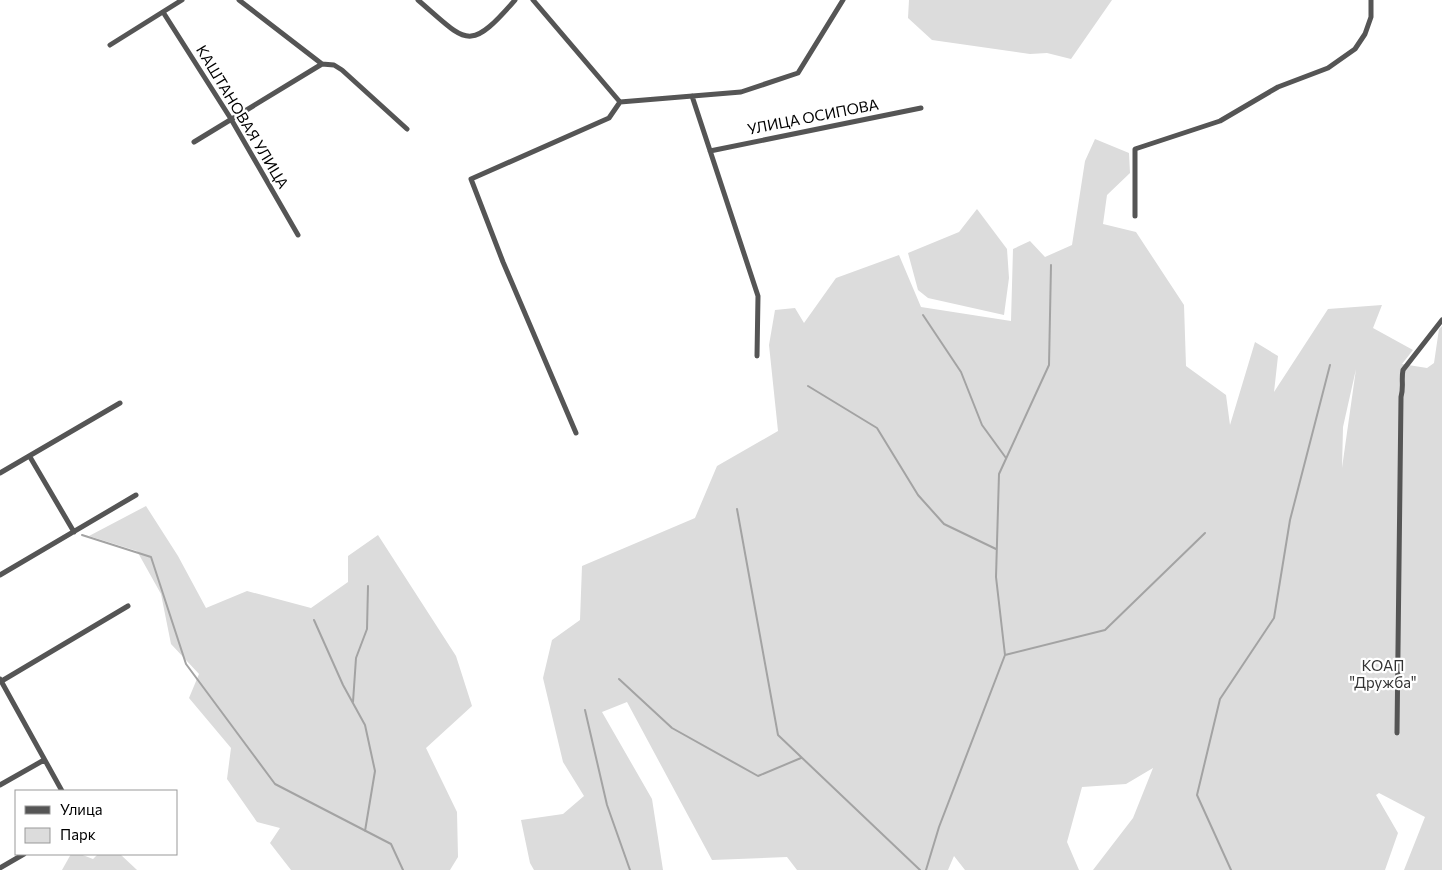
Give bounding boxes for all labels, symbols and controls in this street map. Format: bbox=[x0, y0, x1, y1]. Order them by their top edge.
street label: КАШТАНОВАЯ УЛИЦА bbox=[193, 41, 293, 192]
street label: УЛИЦА ОСИПОВА bbox=[746, 94, 880, 138]
park label: КОАП "Дружба" bbox=[1349, 656, 1417, 691]
legend bbox=[15, 790, 178, 855]
text: Улица bbox=[60, 800, 102, 818]
text: Парк bbox=[60, 825, 96, 843]

